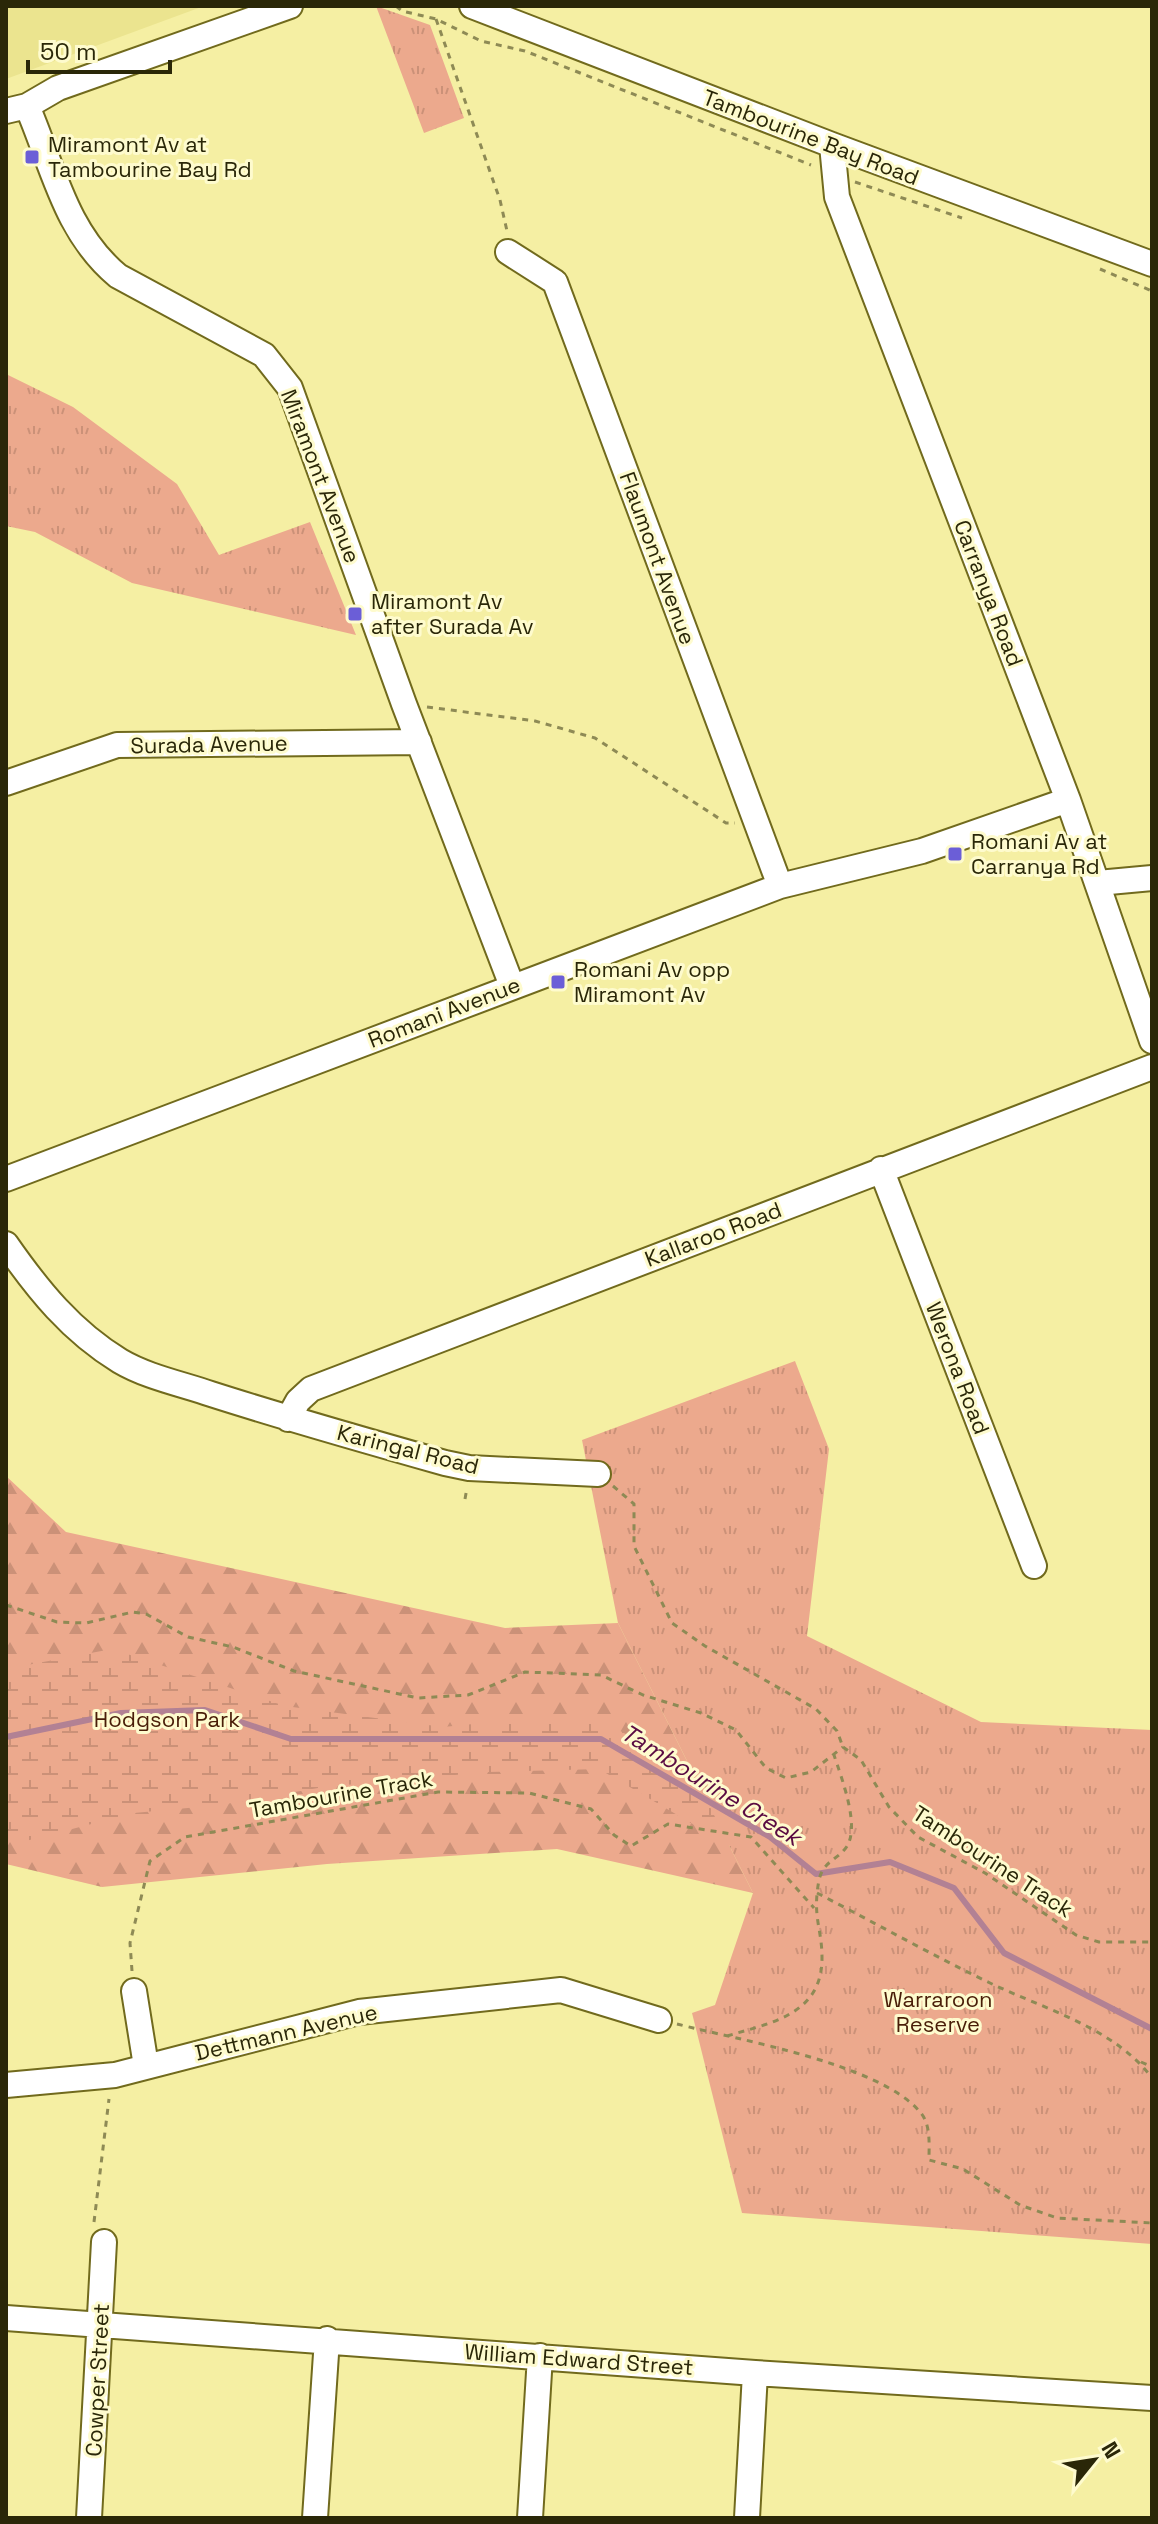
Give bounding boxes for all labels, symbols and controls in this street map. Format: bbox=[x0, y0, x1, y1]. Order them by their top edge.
scale bar bbox=[28, 24, 170, 74]
text: 50 m bbox=[40, 36, 97, 67]
street label: Tambourine Bay Road bbox=[699, 83, 923, 191]
place label: Miramont Av at Tambourine Bay Rd bbox=[48, 130, 252, 183]
marker: Miramont Av at Tambourine Bay Rd bbox=[23, 148, 41, 166]
street label: Miramont Avenue bbox=[275, 385, 367, 567]
street label: Flaumont Avenue bbox=[614, 468, 702, 648]
street label: Carranya Road bbox=[948, 516, 1030, 670]
place label: Miramont Av after Surada Av bbox=[371, 587, 534, 640]
marker: Miramont Av after Surada Av bbox=[346, 605, 364, 623]
street label: Surada Avenue bbox=[130, 729, 288, 759]
place label: Romani Av at Carranya Rd bbox=[971, 827, 1107, 880]
marker: Romani Av at Carranya Rd bbox=[946, 845, 964, 863]
place label: Romani Av opp Miramont Av bbox=[574, 955, 730, 1008]
street label: Romani Avenue bbox=[364, 970, 524, 1054]
marker: Romani Av opp Miramont Av bbox=[549, 973, 567, 991]
street label: Kallaroo Road bbox=[641, 1195, 785, 1273]
street label: Werona Road bbox=[920, 1298, 996, 1438]
street label: Karingal Road bbox=[334, 1418, 482, 1480]
park label: Hodgson Park bbox=[94, 1705, 240, 1733]
water label: Tambourine Creek bbox=[615, 1717, 810, 1854]
street label: Tambourine Track bbox=[247, 1764, 435, 1824]
street label: Tambourine Track bbox=[908, 1799, 1079, 1923]
park label: Warraroon Reserve bbox=[883, 1985, 993, 2038]
street label: Dettmann Avenue bbox=[192, 1997, 380, 2067]
street label: Cowper Street bbox=[79, 2303, 115, 2457]
street label: William Edward Street bbox=[463, 2337, 695, 2381]
north arrow bbox=[1054, 2420, 1134, 2500]
text: N bbox=[1096, 2437, 1127, 2463]

